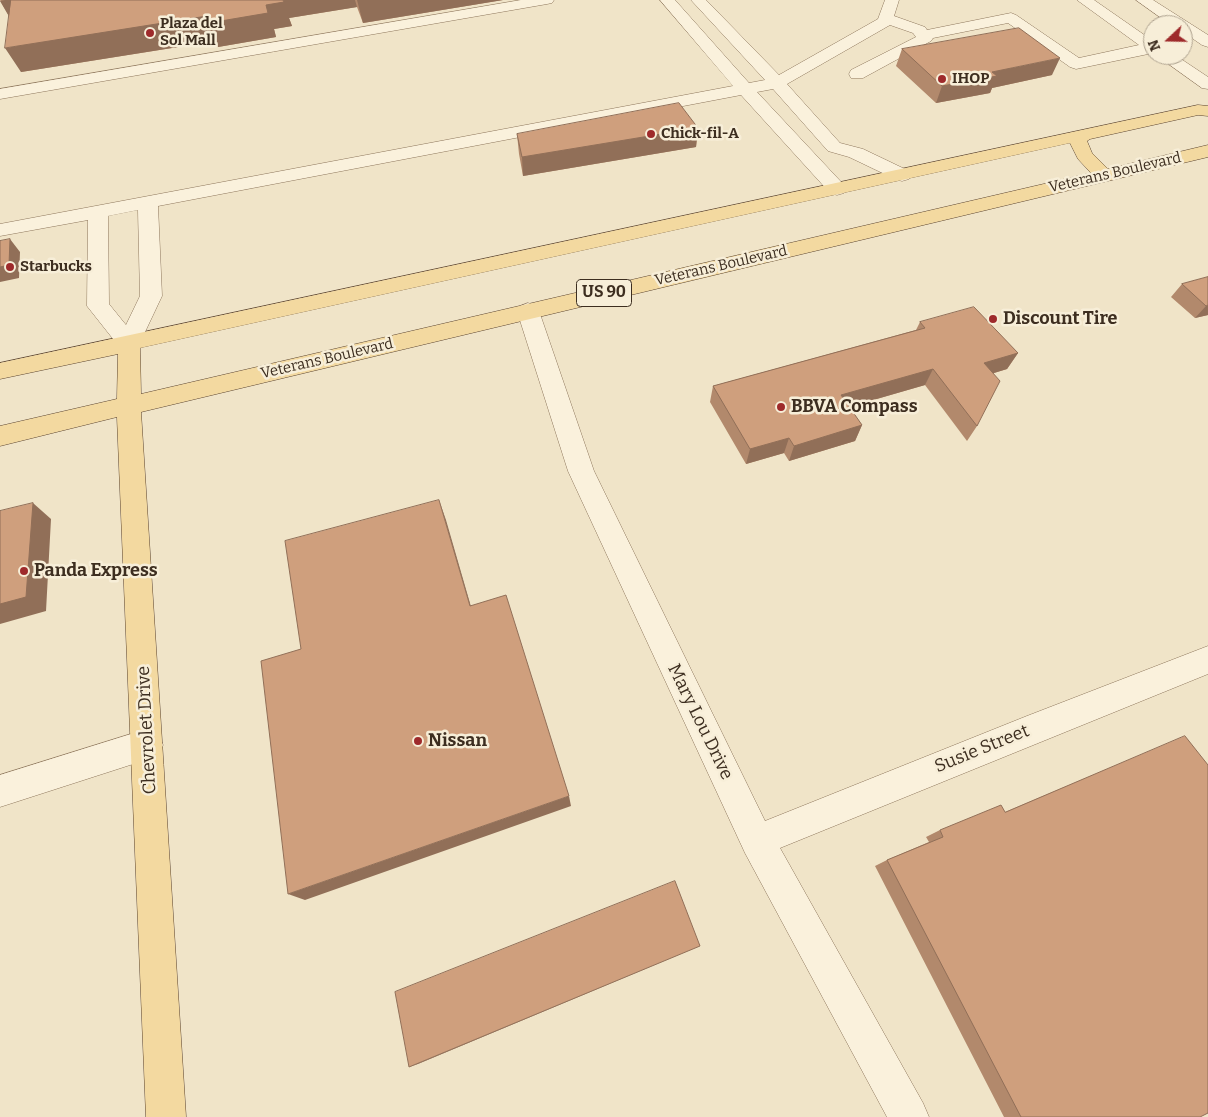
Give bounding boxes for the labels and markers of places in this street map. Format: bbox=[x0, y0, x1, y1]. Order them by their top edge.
place label: Plaza del Sol Mall bbox=[160, 15, 223, 50]
marker: Plaza del Sol Mall bbox=[144, 27, 156, 39]
place label: IHOP bbox=[952, 70, 989, 88]
marker: IHOP bbox=[936, 73, 948, 85]
place label: Chick-fil-A bbox=[661, 125, 739, 143]
marker: Chick-fil-A bbox=[645, 128, 657, 140]
place label: Starbucks bbox=[20, 258, 92, 276]
marker: Starbucks bbox=[4, 261, 16, 273]
place label: Discount Tire bbox=[1003, 308, 1117, 330]
marker: Discount Tire bbox=[987, 313, 999, 325]
place label: BBVA Compass bbox=[791, 396, 918, 418]
marker: BBVA Compass bbox=[775, 401, 787, 413]
place label: Panda Express bbox=[34, 560, 158, 582]
marker: Panda Express bbox=[18, 565, 30, 577]
place label: Nissan bbox=[428, 730, 487, 752]
marker: Nissan bbox=[412, 735, 424, 747]

